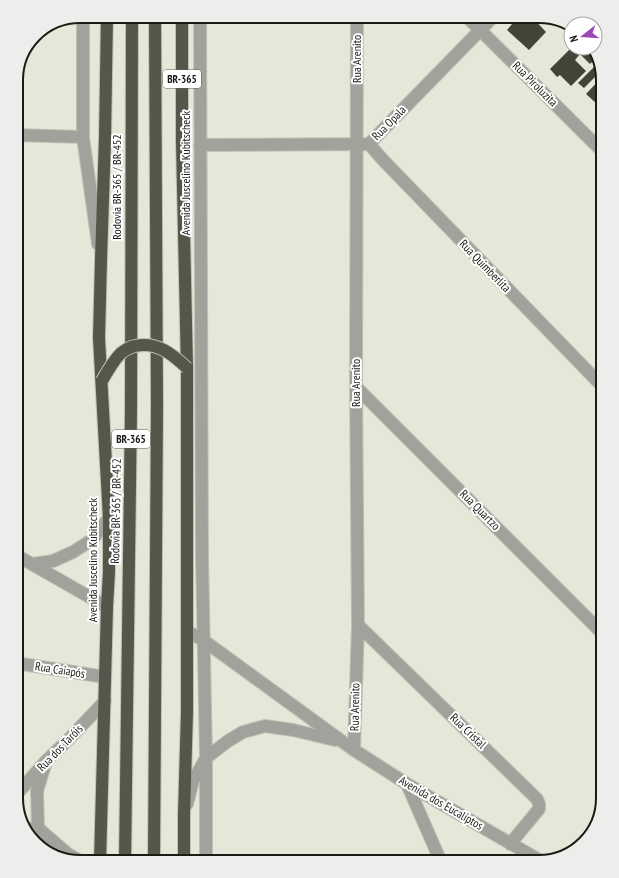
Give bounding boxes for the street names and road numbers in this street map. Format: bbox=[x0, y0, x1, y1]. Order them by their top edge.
street label: Rua Arenito bbox=[349, 35, 364, 83]
street label: Rua Piroluzita bbox=[510, 58, 561, 110]
road number: BR-365 bbox=[163, 70, 201, 88]
street label: Rua Opala bbox=[368, 102, 409, 143]
street label: Avenida Juscelino Kubitscheck bbox=[178, 111, 193, 235]
street label: Rodovia BR-365 / BR-452 bbox=[109, 134, 124, 240]
street label: Rua Quimberlita bbox=[457, 236, 514, 295]
street label: Rua Arenito bbox=[348, 359, 363, 407]
road number: BR-365 bbox=[112, 430, 150, 448]
street label: Rodovia BR-365 / BR-452 bbox=[107, 458, 124, 564]
street label: Rua Quartzo bbox=[457, 486, 504, 533]
street label: Avenida Juscelino Kubitscheck bbox=[85, 498, 100, 622]
street label: Rua Caiapós bbox=[34, 658, 86, 681]
street label: Rua Arenito bbox=[347, 683, 362, 731]
street label: Rua Cristal bbox=[447, 710, 490, 752]
street label: Rua dos Taróis bbox=[34, 721, 86, 774]
street label: Avenida dos Eucalíptos bbox=[396, 772, 486, 833]

